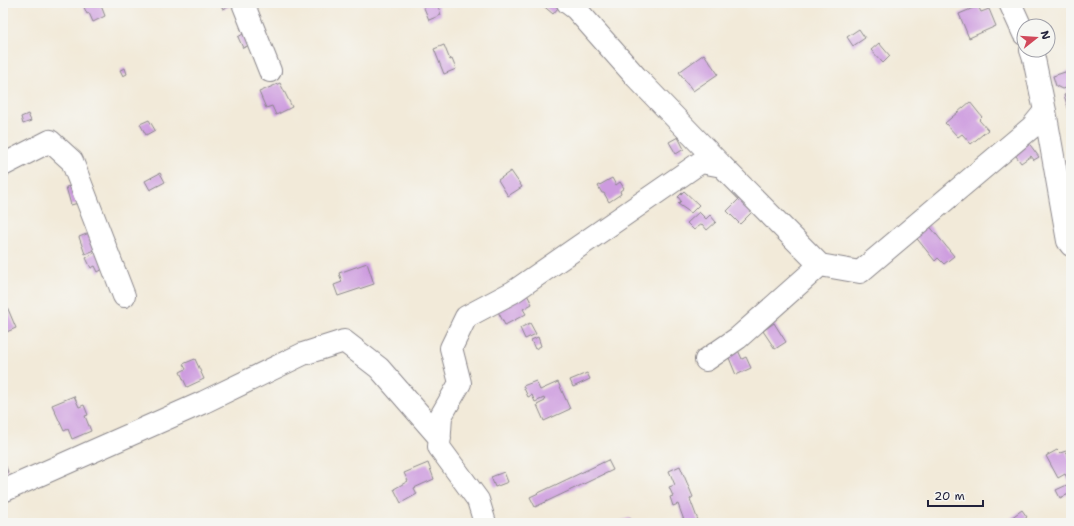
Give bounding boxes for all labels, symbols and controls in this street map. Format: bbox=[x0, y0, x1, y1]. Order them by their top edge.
north arrow bbox=[1016, 18, 1056, 58]
text: N bbox=[1037, 29, 1054, 42]
scale bar bbox=[928, 482, 983, 508]
text: 20 m bbox=[934, 488, 965, 504]

